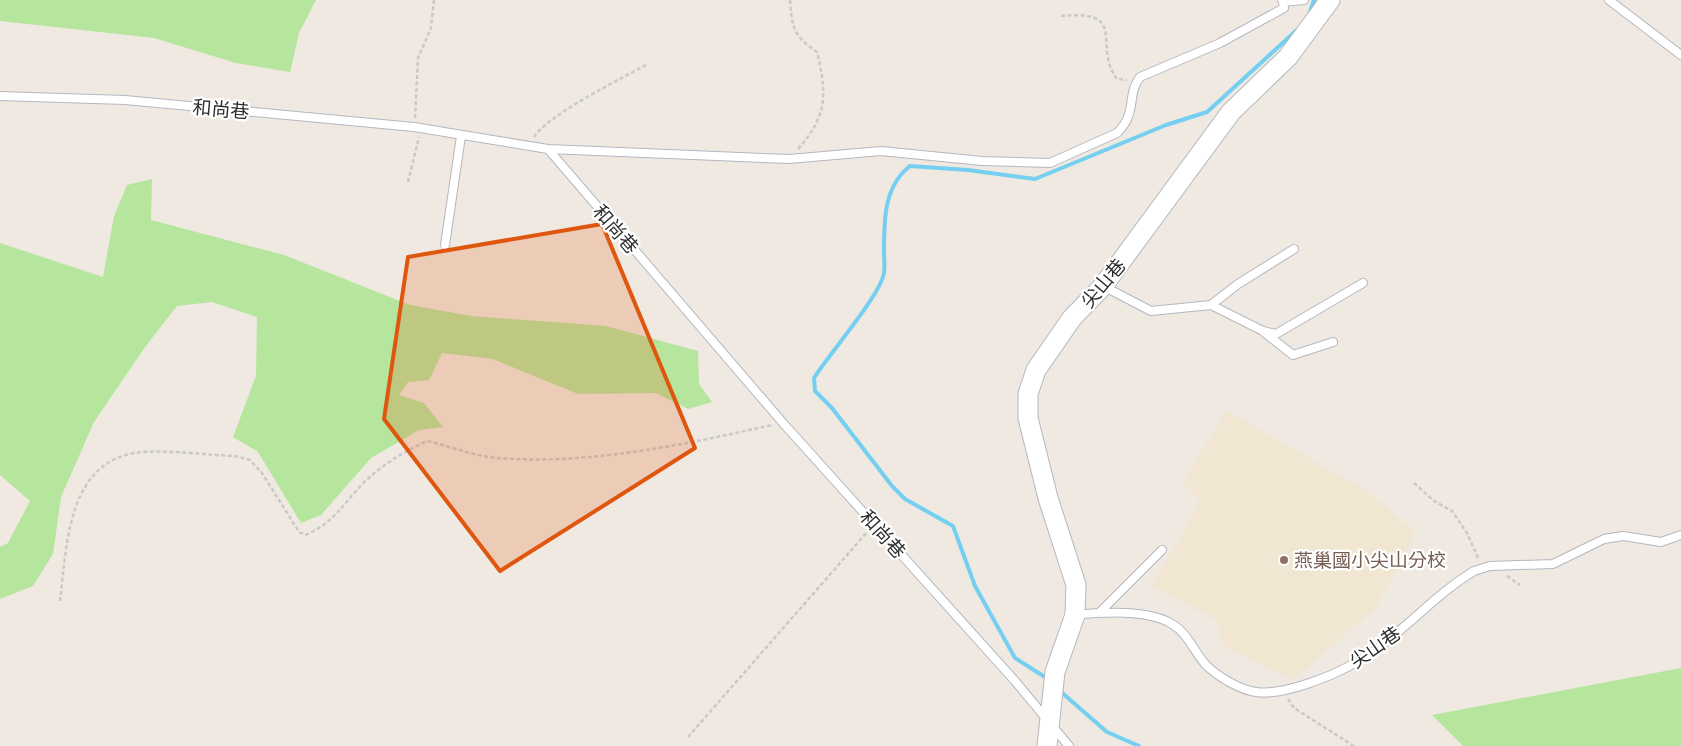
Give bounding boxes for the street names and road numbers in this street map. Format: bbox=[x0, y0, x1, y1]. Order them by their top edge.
street label: 和尚巷 bbox=[191, 96, 250, 124]
street label: 和尚巷 bbox=[587, 200, 643, 259]
street label: 尖山巷 bbox=[1076, 254, 1131, 313]
street label: 和尚巷 bbox=[854, 505, 910, 564]
street label: 尖山巷 bbox=[1345, 622, 1406, 674]

